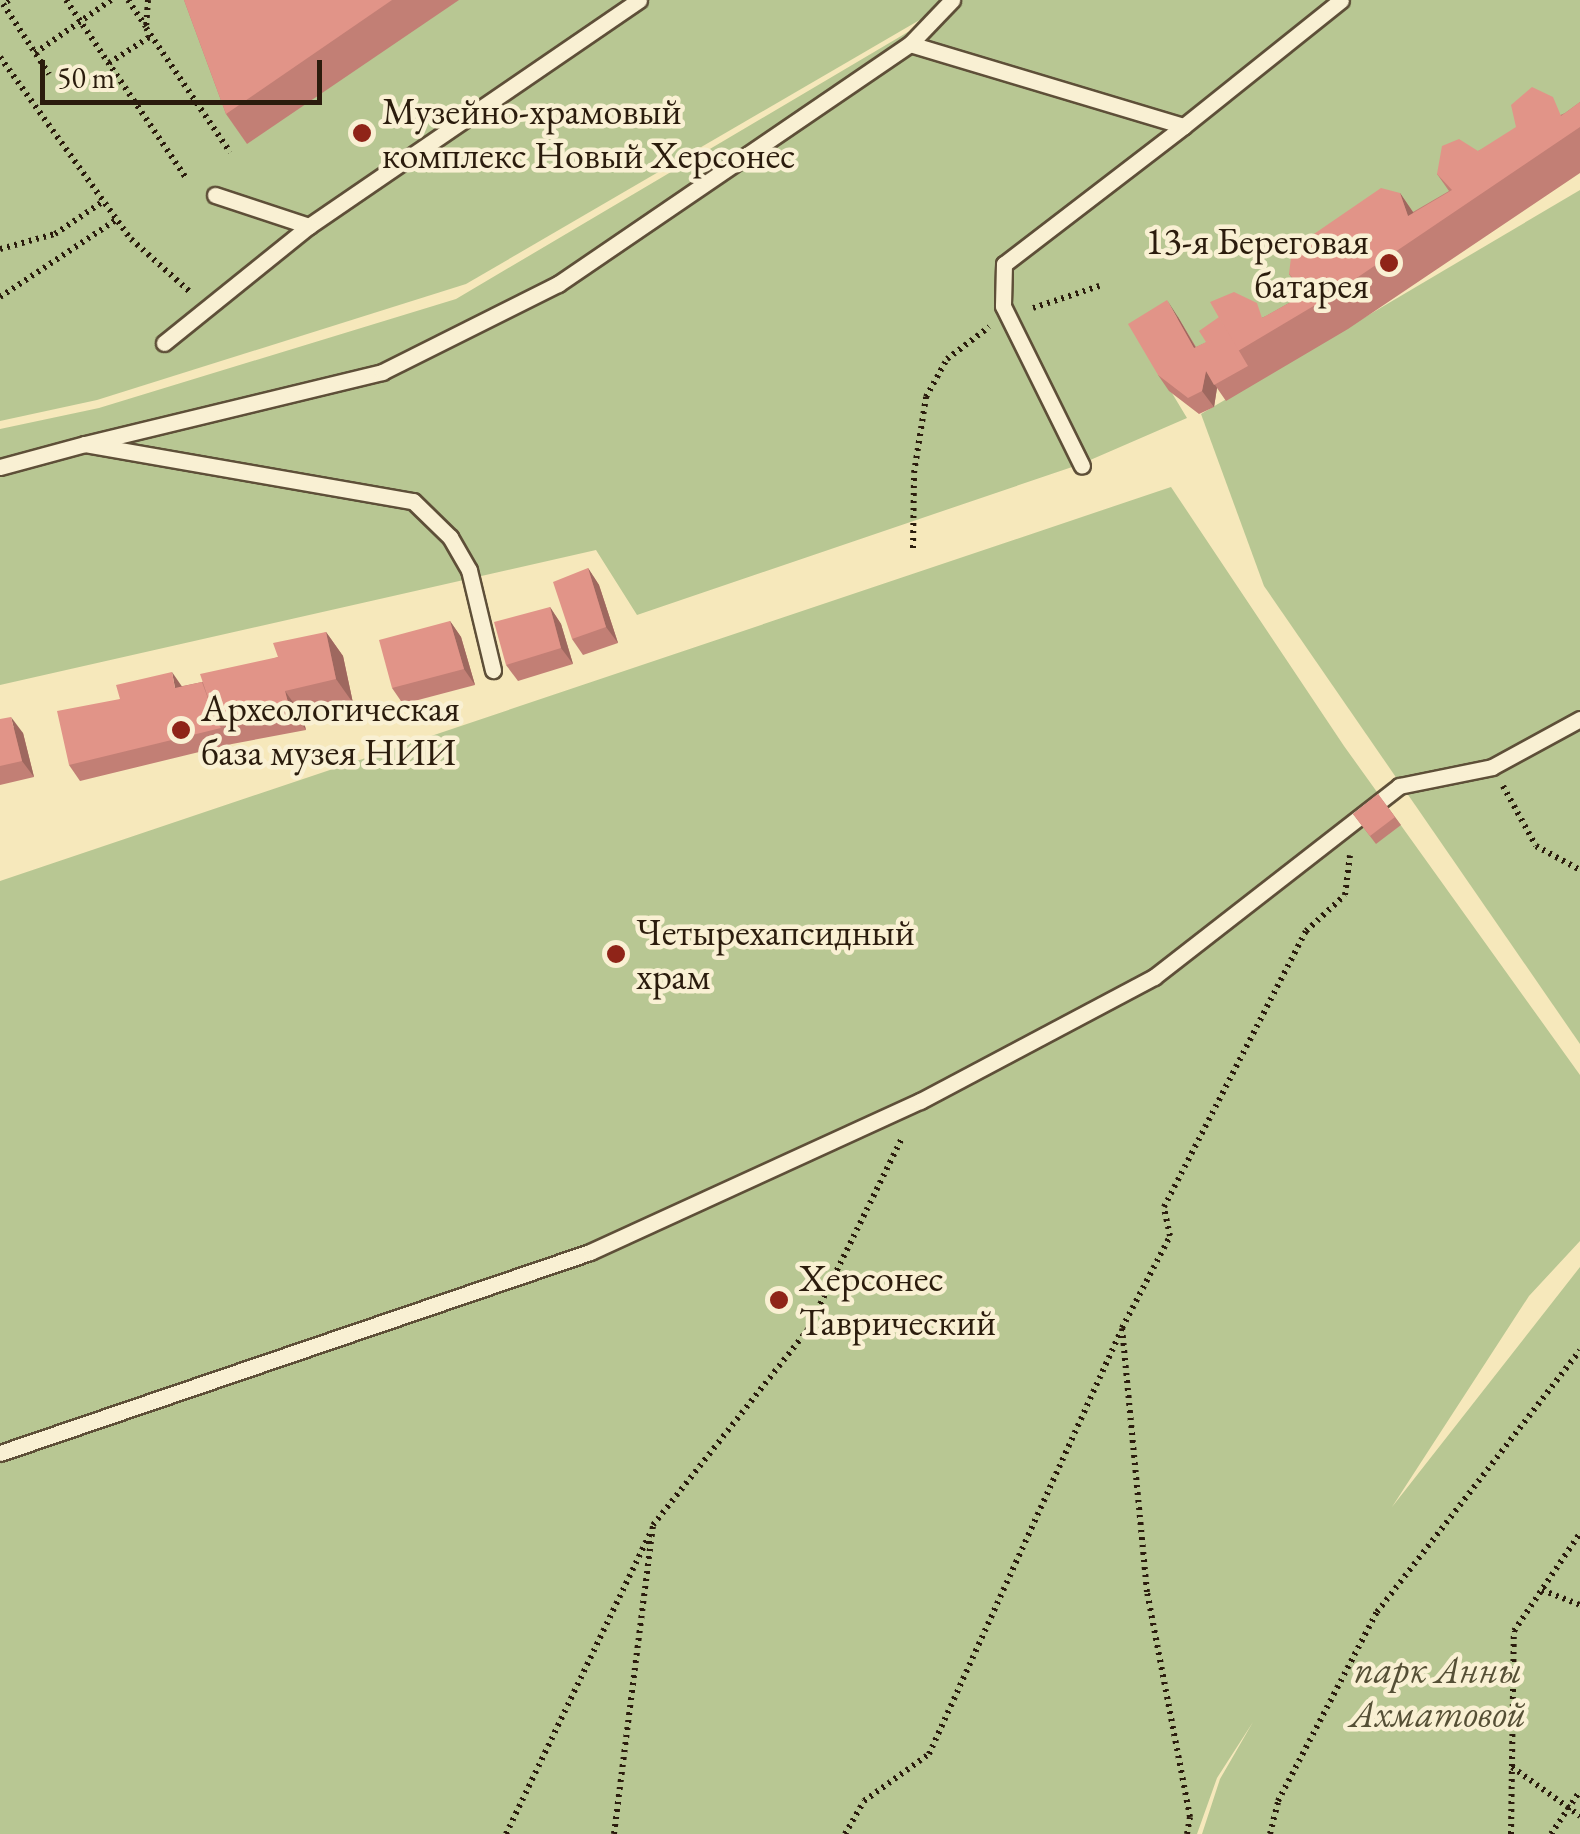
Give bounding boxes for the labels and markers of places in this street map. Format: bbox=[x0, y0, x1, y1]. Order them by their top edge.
place label: Музейно-храмовый комплекс Новый Херсонес bbox=[382, 88, 795, 178]
marker: Музейно-храмовый комплекс Новый Херсонес bbox=[351, 122, 373, 144]
place label: 13-я Береговая батарея bbox=[1145, 218, 1369, 308]
marker: 13-я Береговая батарея bbox=[1378, 252, 1400, 274]
place label: Археологическая база музея НИИ bbox=[201, 685, 460, 774]
marker: Археологическая база музея НИИ bbox=[170, 719, 192, 741]
place label: Четырехапсидный храм bbox=[636, 909, 915, 998]
marker: Четырехапсидный храм bbox=[605, 943, 627, 965]
place label: Херсонес Таврический bbox=[799, 1255, 996, 1344]
marker: Херсонес Таврический bbox=[768, 1289, 790, 1311]

